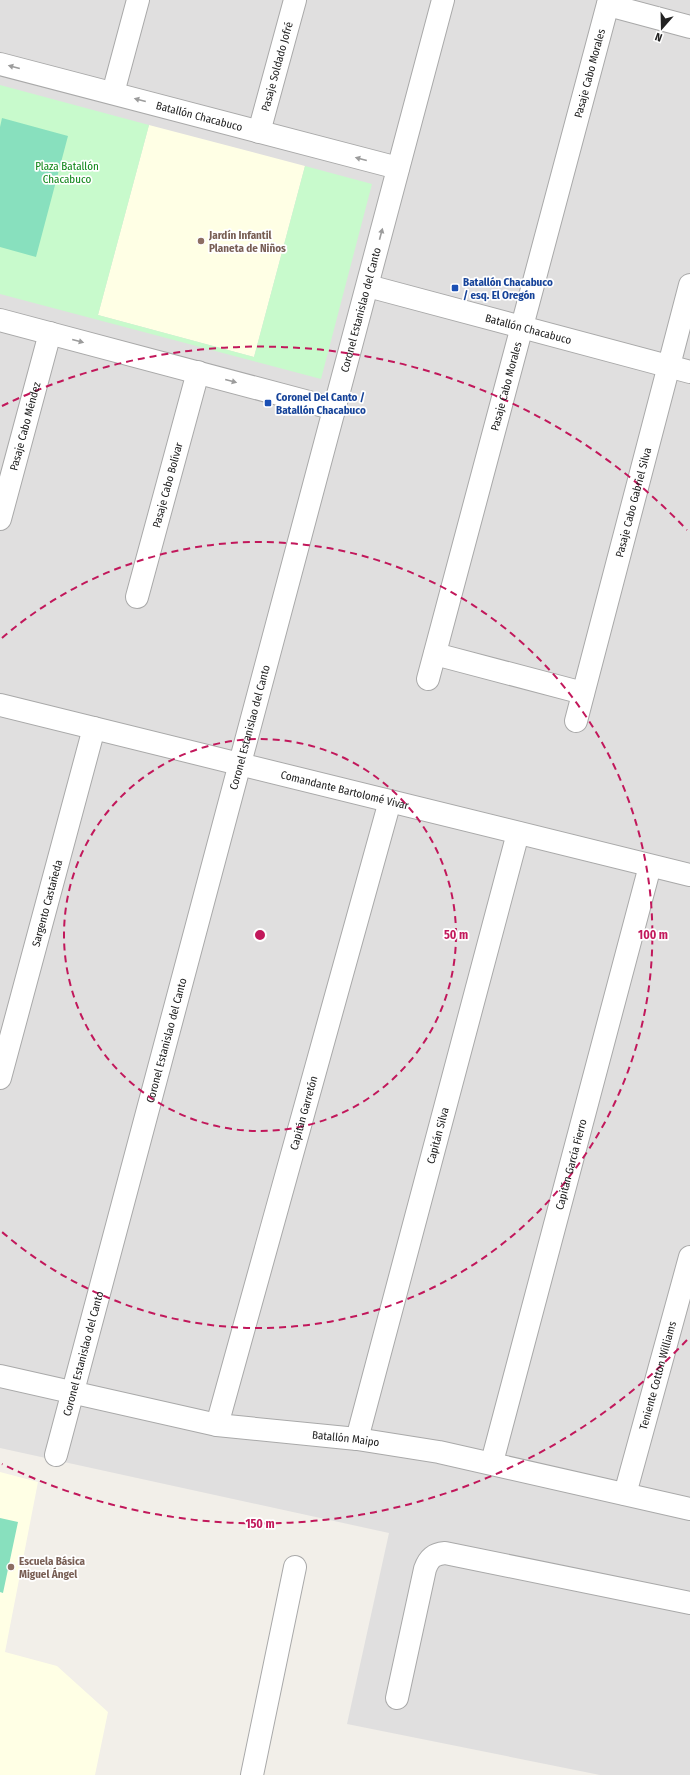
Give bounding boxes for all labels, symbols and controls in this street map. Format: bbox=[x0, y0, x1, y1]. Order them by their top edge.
north arrow bbox=[642, 8, 682, 48]
street label: Pasaje Soldado Jofré bbox=[259, 20, 295, 113]
street label: Pasaje Cabo Morales bbox=[571, 27, 608, 119]
text: N bbox=[653, 30, 664, 44]
one-way arrow bbox=[8, 64, 21, 70]
one-way arrow bbox=[134, 97, 146, 103]
street label: Batallón Chacabuco bbox=[155, 99, 244, 134]
one-way arrow bbox=[354, 155, 367, 161]
park label: Plaza Batallón Chacabuco bbox=[35, 160, 99, 186]
one-way arrow bbox=[378, 228, 384, 240]
place label: Jardín Infantil Planeta de Niños bbox=[208, 229, 286, 255]
marker: Jardín Infantil Planeta de Niños bbox=[196, 236, 206, 246]
street label: Coronel Estanislao del Canto bbox=[338, 246, 383, 374]
place label: Batallón Chacabuco / esq. El Oregón bbox=[463, 276, 553, 302]
marker: Batallón Chacabuco / esq. El Oregón bbox=[450, 283, 460, 293]
street label: Batallón Chacabuco bbox=[484, 311, 573, 347]
one-way arrow bbox=[72, 338, 85, 344]
street label: Pasaje Cabo Morales bbox=[488, 340, 524, 432]
one-way arrow bbox=[225, 378, 237, 384]
street label: Pasaje Cabo Méndez bbox=[7, 380, 43, 472]
place label: Coronel Del Canto / Batallón Chacabuco bbox=[276, 391, 366, 417]
marker: Coronel Del Canto / Batallón Chacabuco bbox=[263, 398, 273, 408]
street label: Pasaje Cabo Bolívar bbox=[150, 441, 185, 529]
street label: Pasaje Cabo Gabriel Silva bbox=[613, 446, 654, 558]
street label: Coronel Estanislao del Canto bbox=[227, 663, 272, 791]
street label: Comandante Bartolomé Vivar bbox=[279, 768, 410, 812]
street label: Sargento Castañeda bbox=[29, 858, 65, 948]
centre of rings bbox=[253, 928, 267, 942]
text: 50 m bbox=[444, 928, 468, 942]
text: 100 m bbox=[638, 928, 668, 942]
street label: Coronel Estanislao del Canto bbox=[143, 976, 189, 1104]
street label: Capitán Garretón bbox=[287, 1074, 320, 1151]
street label: Capitán Silva bbox=[424, 1106, 451, 1165]
street label: Capitán García Fierro bbox=[553, 1117, 589, 1211]
street label: Coronel Estanislao del Canto bbox=[60, 1289, 106, 1417]
street label: Teniente Cotton Williams bbox=[636, 1319, 679, 1431]
street label: Batallón Maipo bbox=[311, 1428, 381, 1449]
text: 150 m bbox=[245, 1517, 275, 1531]
place label: Escuela Básica Miguel Ángel bbox=[19, 1555, 86, 1581]
marker: Escuela Básica Miguel Ángel bbox=[6, 1562, 16, 1572]

